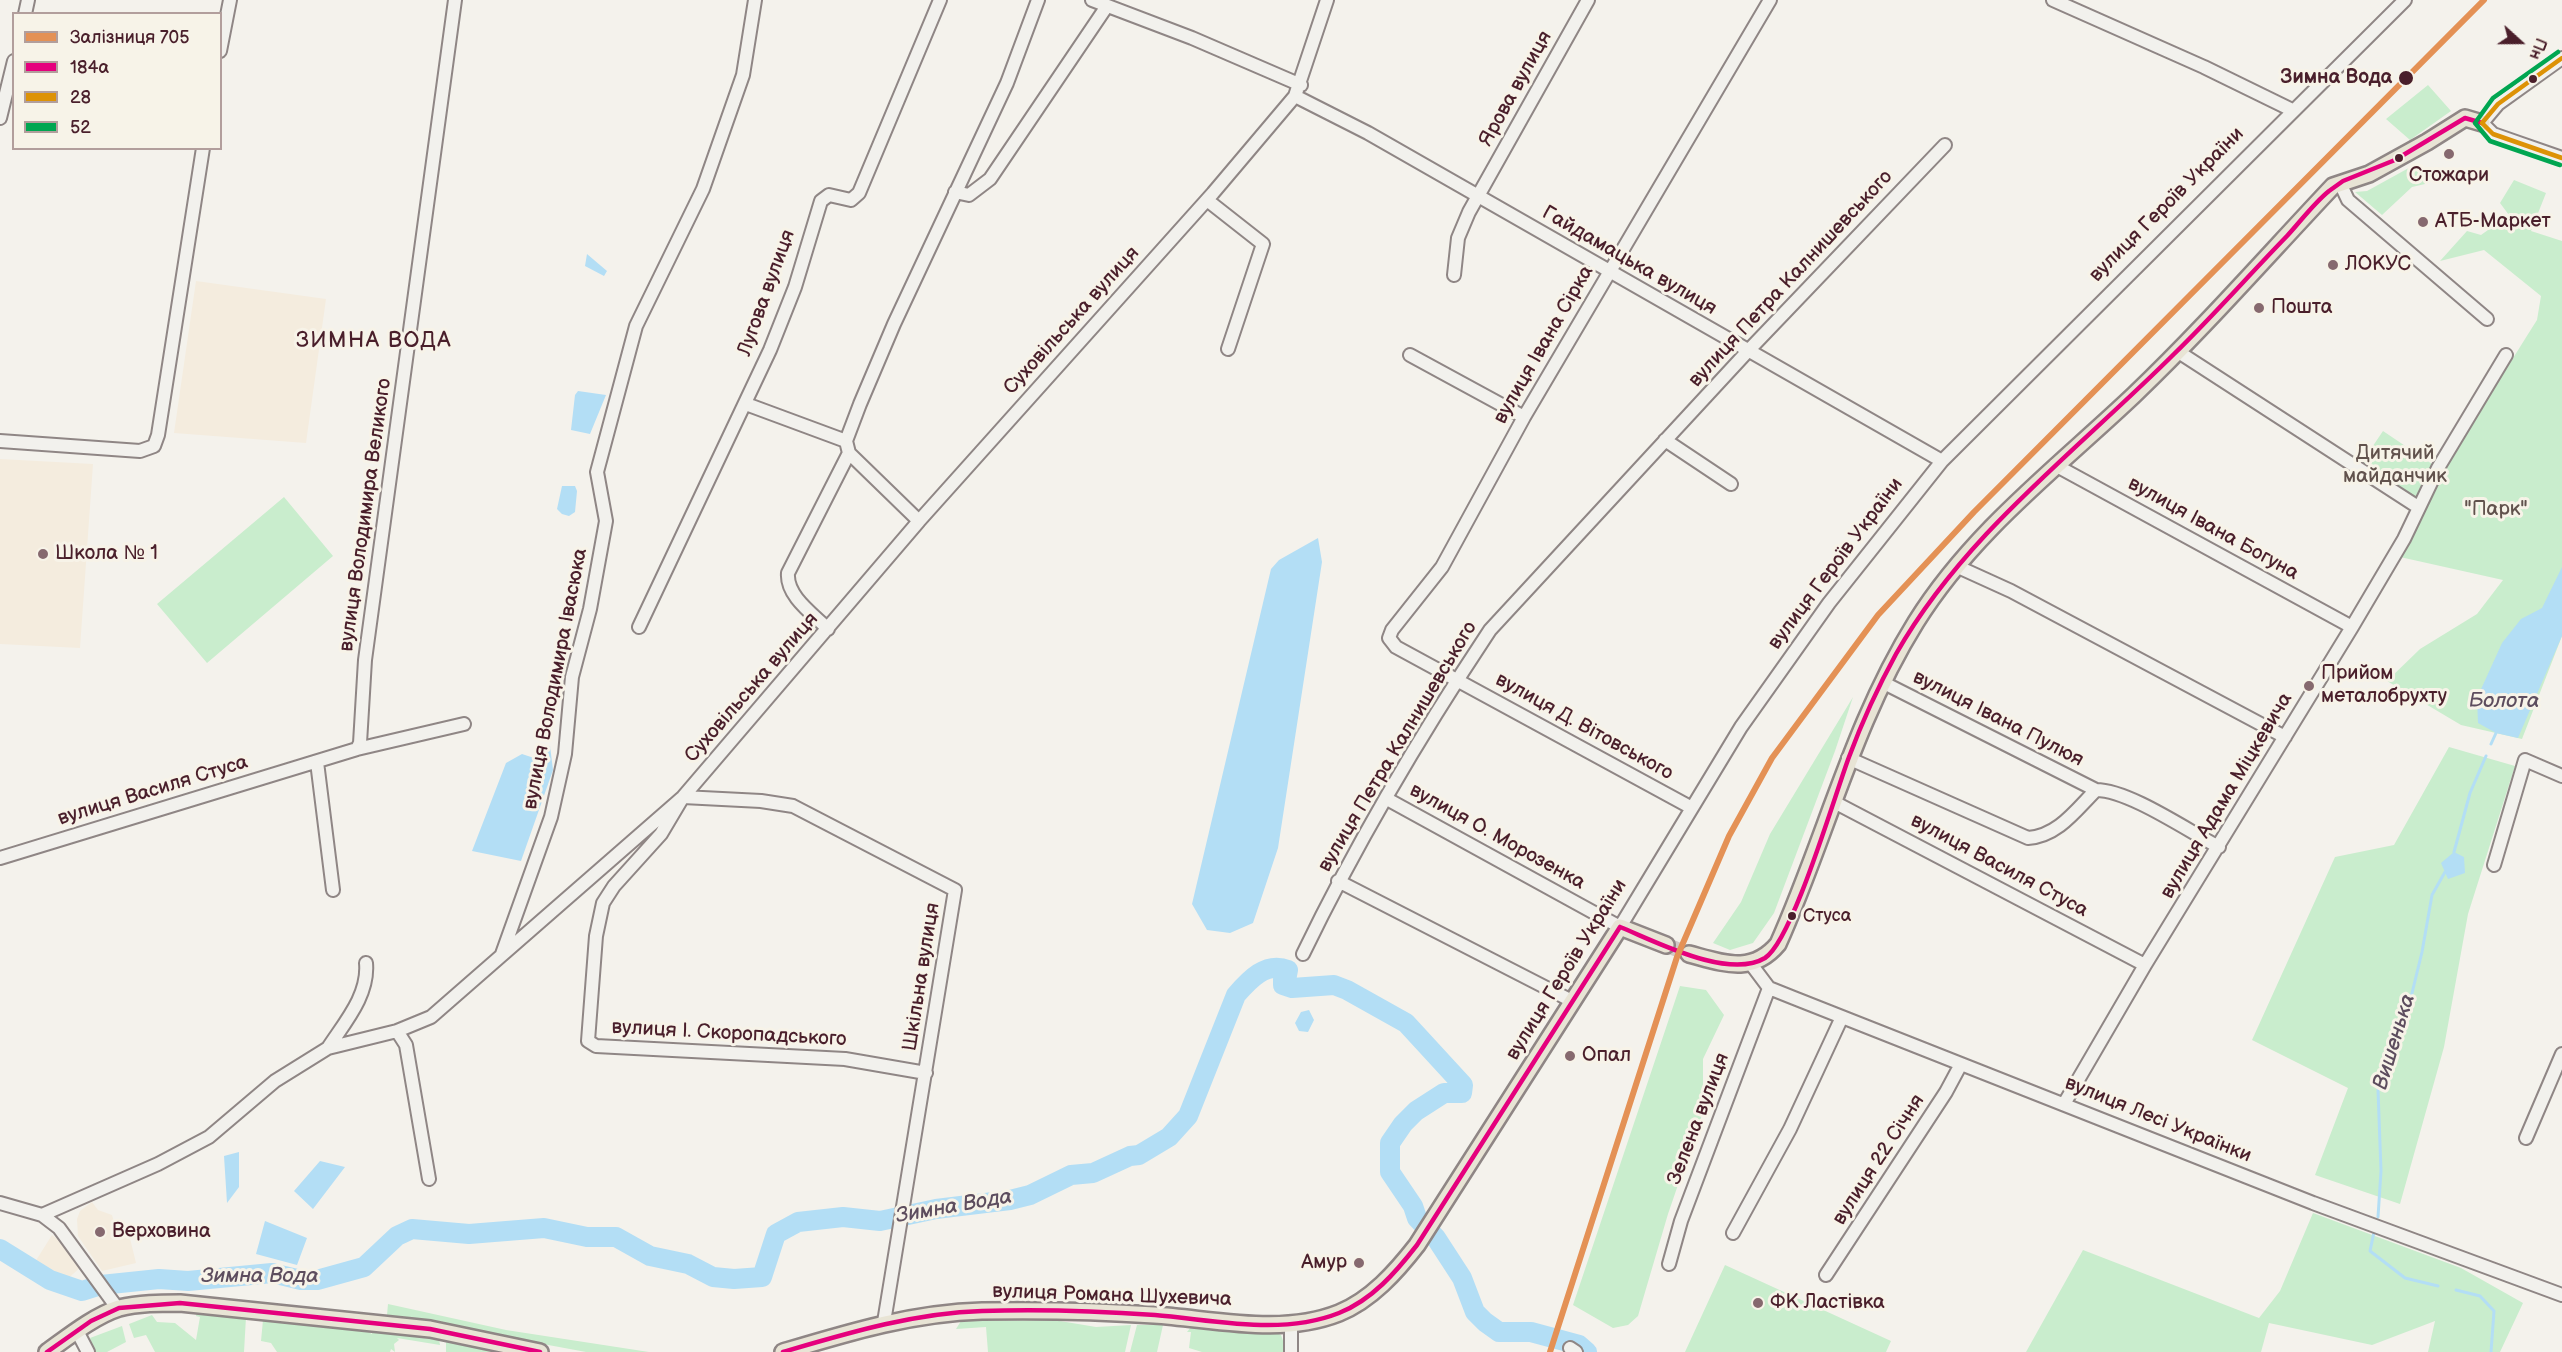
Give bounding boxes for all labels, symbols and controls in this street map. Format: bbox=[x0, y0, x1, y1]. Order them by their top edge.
legend bbox=[12, 12, 222, 150]
north arrow bbox=[2490, 12, 2550, 72]
text: Залізниця 705 bbox=[70, 27, 189, 48]
street label: Ярова вулиця bbox=[1474, 27, 1558, 151]
text: Пн bbox=[2525, 35, 2550, 62]
text: 184а bbox=[70, 57, 109, 78]
place label: Зимна Вода bbox=[2280, 66, 2392, 90]
marker: Зимна Вода bbox=[2397, 69, 2415, 87]
unlabelled marker bbox=[2527, 73, 2539, 85]
text: 28 bbox=[70, 87, 91, 108]
text: 52 bbox=[70, 117, 91, 138]
street label: вулиця Героїв України bbox=[2085, 123, 2249, 287]
marker: Стожари bbox=[2442, 147, 2456, 161]
unlabelled marker bbox=[2393, 152, 2405, 164]
place label: Стожари bbox=[2409, 164, 2489, 188]
street label: вулиця Петра Калнишевського bbox=[1684, 165, 1898, 393]
street label: Гайдамацька вулиця bbox=[1537, 201, 1721, 321]
place label: АТБ-Маркет bbox=[2435, 210, 2551, 234]
marker: АТБ-Маркет bbox=[2416, 215, 2430, 229]
street label: Лугова вулиця bbox=[733, 227, 801, 359]
street label: Суховільська вулиця bbox=[999, 242, 1145, 400]
place label: ЛОКУС bbox=[2345, 253, 2411, 277]
marker: ЛОКУС bbox=[2326, 258, 2340, 272]
street label: вулиця Івана Сірка bbox=[1489, 262, 1599, 428]
place label: Пошта bbox=[2271, 296, 2333, 320]
marker: Пошта bbox=[2252, 301, 2266, 315]
district label: ЗИМНА ВОДА bbox=[296, 328, 452, 354]
street label: вулиця Володимира Великого bbox=[335, 377, 397, 653]
park label: Дитячий майданчик bbox=[2343, 442, 2447, 489]
street label: вулиця Івана Богуна bbox=[2123, 472, 2303, 586]
street label: вулиця Героїв України bbox=[1764, 473, 1908, 655]
park label: "Парк" bbox=[2464, 498, 2528, 522]
place label: Школа № 1 bbox=[55, 542, 158, 566]
street label: вулиця Володимира Івасюка bbox=[519, 546, 593, 812]
marker: Школа № 1 bbox=[36, 547, 50, 561]
street label: Суховільська вулиця bbox=[680, 608, 824, 768]
street label: вулиця Петра Калнишевського bbox=[1313, 617, 1483, 877]
place label: Прийом металобрухту bbox=[2321, 662, 2447, 709]
street label: вулиця Івана Пулюя bbox=[1909, 666, 2087, 772]
street label: вулиця Д. Вітовського bbox=[1491, 668, 1677, 786]
marker: Прийом металобрухту bbox=[2302, 679, 2316, 693]
street label: вулиця Адама Міцкевича bbox=[2156, 689, 2298, 903]
water label: Болота bbox=[2469, 689, 2539, 715]
street label: вулиця Василя Стуса bbox=[55, 751, 251, 831]
street label: вулиця О. Морозенка bbox=[1405, 779, 1589, 895]
street label: вулиця Василя Стуса bbox=[1906, 809, 2092, 923]
street label: вулиця Героїв України bbox=[1501, 875, 1633, 1065]
street label: Шкільна вулиця bbox=[898, 901, 946, 1053]
place label: Стуса bbox=[1803, 905, 1851, 927]
marker: Стуса bbox=[1786, 910, 1798, 922]
water label: Вишенька bbox=[2369, 991, 2421, 1093]
street label: вулиця І. Скоропадського bbox=[611, 1016, 847, 1052]
place label: Опал bbox=[1582, 1044, 1631, 1068]
marker: Опал bbox=[1563, 1049, 1577, 1063]
street label: Зелена вулиця bbox=[1663, 1050, 1735, 1188]
street label: вулиця Лесі Українки bbox=[2061, 1072, 2255, 1168]
street label: вулиця 22 Січня bbox=[1828, 1090, 1930, 1230]
water label: Зимна Вода bbox=[894, 1184, 1014, 1230]
place label: Верховина bbox=[112, 1220, 211, 1244]
marker: Верховина bbox=[93, 1225, 107, 1239]
place label: Амур bbox=[1301, 1251, 1347, 1275]
marker: Амур bbox=[1352, 1256, 1366, 1270]
water label: Зимна Вода bbox=[201, 1264, 319, 1290]
street label: вулиця Романа Шухевича bbox=[992, 1280, 1232, 1312]
place label: ФК Ластівка bbox=[1770, 1291, 1885, 1315]
marker: ФК Ластівка bbox=[1751, 1296, 1765, 1310]

